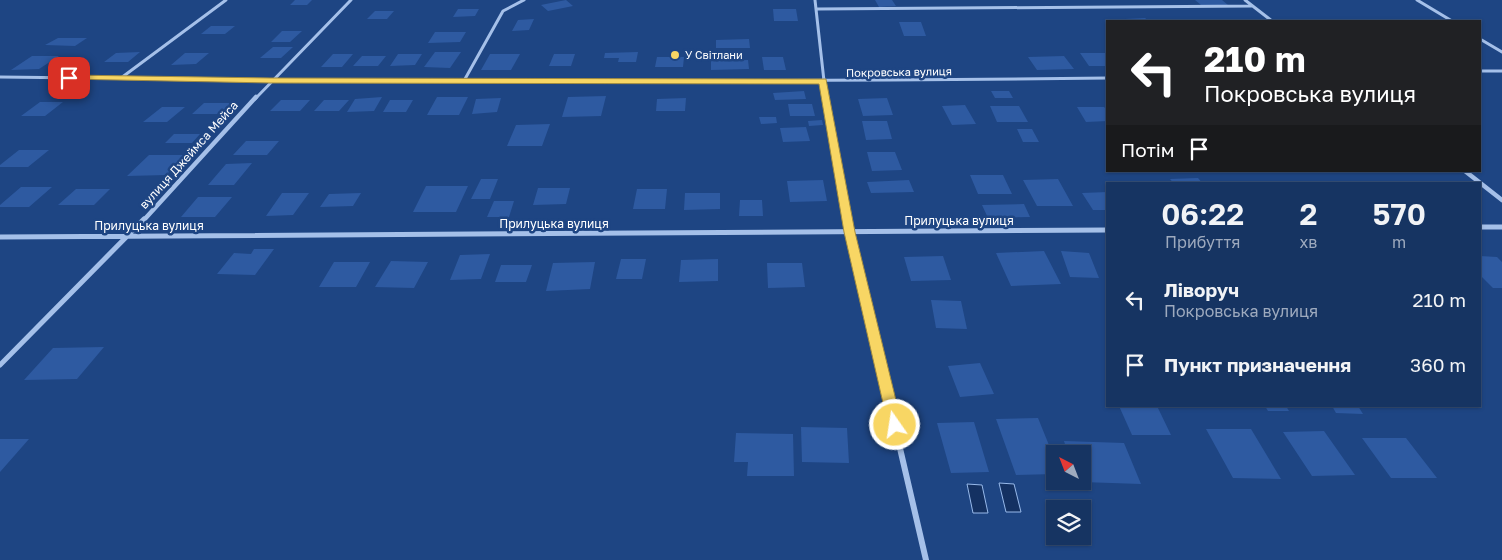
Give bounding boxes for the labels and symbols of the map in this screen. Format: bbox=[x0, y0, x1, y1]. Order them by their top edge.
place label: У Світлани bbox=[685, 48, 743, 61]
marker: У Світлани bbox=[669, 49, 681, 61]
pin bbox=[48, 57, 90, 99]
street label: Покровська вулиця bbox=[846, 64, 952, 79]
street label: вулиця Джеймса Мейса bbox=[136, 98, 241, 212]
street label: Прилуцька вулиця bbox=[904, 213, 1014, 228]
street label: Прилуцька вулиця bbox=[499, 216, 609, 231]
street label: Прилуцька вулиця bbox=[94, 218, 204, 233]
position arrow bbox=[868, 398, 920, 450]
north arrow bbox=[1046, 445, 1091, 490]

